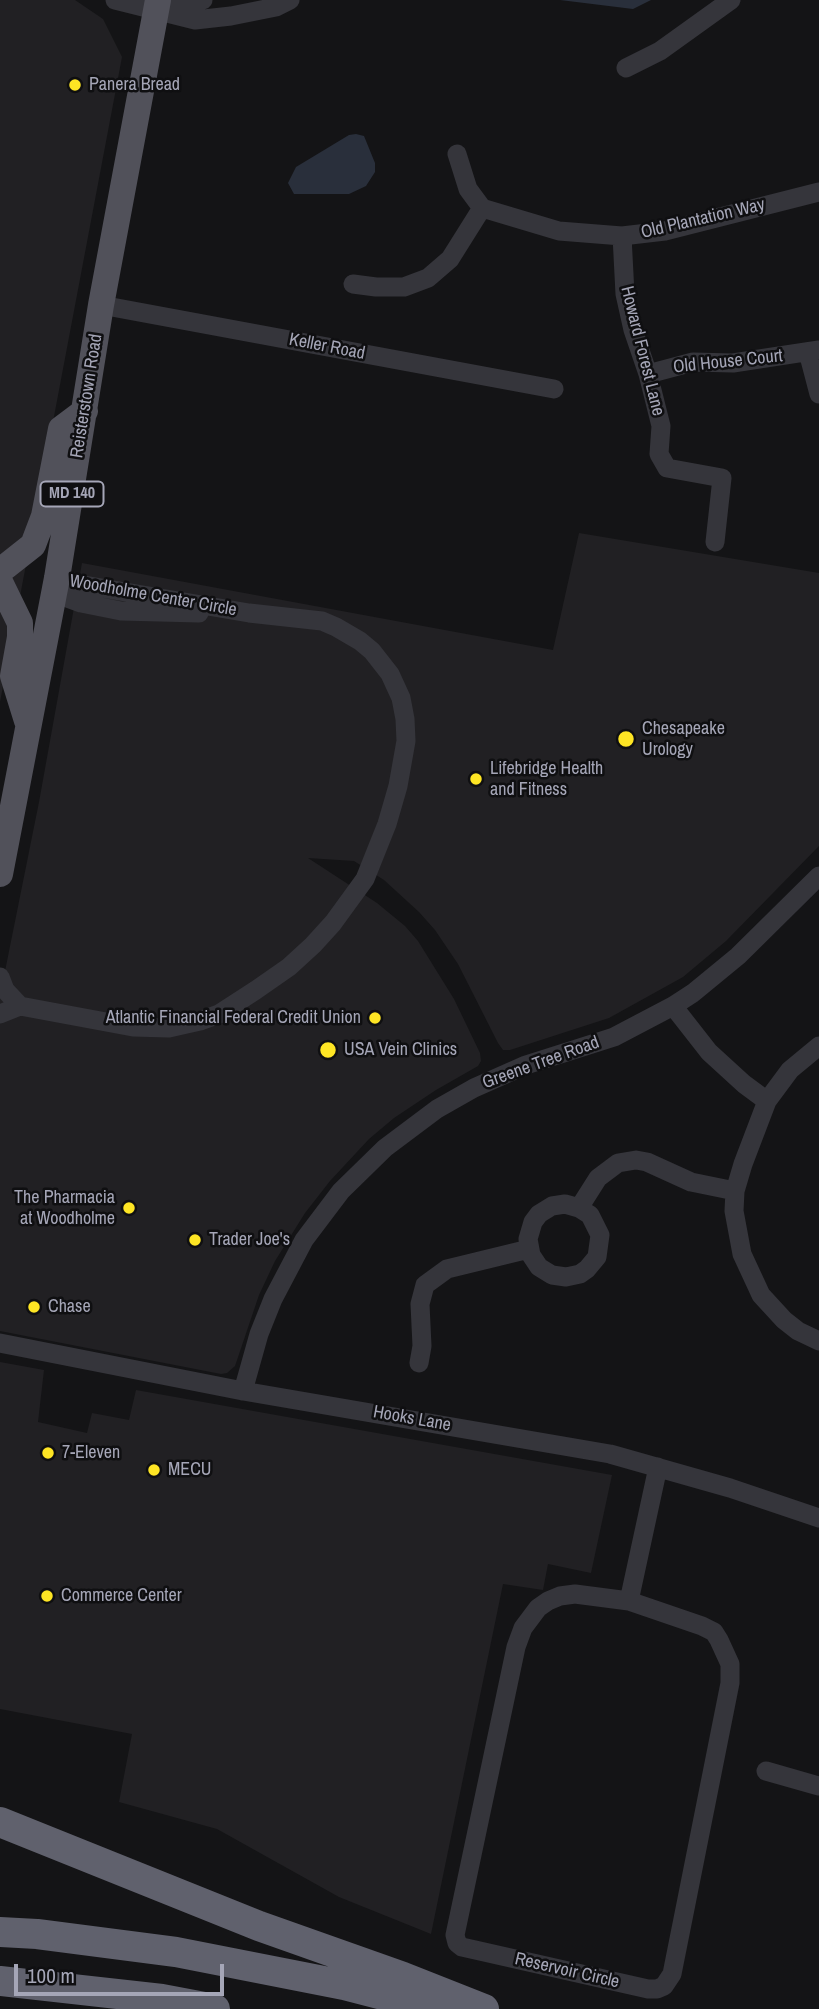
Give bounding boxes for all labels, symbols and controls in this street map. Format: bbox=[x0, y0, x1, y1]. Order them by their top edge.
place label: Panera Bread bbox=[89, 74, 180, 96]
marker: Panera Bread bbox=[67, 77, 83, 93]
street label: Old Plantation Way bbox=[639, 194, 767, 244]
street label: Howard Forest Lane bbox=[615, 284, 669, 418]
street label: Keller Road bbox=[287, 329, 367, 365]
street label: Reisterstown Road bbox=[67, 332, 107, 460]
street label: Old House Court bbox=[672, 346, 784, 378]
road number: MD 140 bbox=[41, 481, 104, 506]
street label: Woodholme Center Circle bbox=[68, 571, 238, 621]
place label: Chesapeake Urology bbox=[642, 718, 725, 760]
marker: Chesapeake Urology bbox=[616, 729, 636, 749]
place label: Lifebridge Health and Fitness bbox=[490, 758, 603, 800]
marker: Lifebridge Health and Fitness bbox=[468, 771, 484, 787]
place label: Atlantic Financial Federal Credit Union bbox=[106, 1007, 361, 1029]
marker: Atlantic Financial Federal Credit Union bbox=[367, 1010, 383, 1026]
street label: Greene Tree Road bbox=[480, 1032, 602, 1094]
place label: USA Vein Clinics bbox=[344, 1039, 457, 1061]
marker: USA Vein Clinics bbox=[318, 1040, 338, 1060]
place label: The Pharmacia at Woodholme bbox=[14, 1187, 115, 1230]
marker: The Pharmacia at Woodholme bbox=[121, 1200, 137, 1216]
place label: Trader Joe's bbox=[209, 1229, 290, 1251]
marker: Trader Joe's bbox=[187, 1232, 203, 1248]
place label: Chase bbox=[48, 1296, 91, 1318]
marker: Chase bbox=[26, 1299, 42, 1315]
street label: Hooks Lane bbox=[371, 1402, 453, 1436]
place label: 7-Eleven bbox=[62, 1442, 120, 1464]
marker: 7-Eleven bbox=[40, 1445, 56, 1461]
place label: MECU bbox=[168, 1459, 211, 1481]
marker: MECU bbox=[146, 1462, 162, 1478]
place label: Commerce Center bbox=[61, 1585, 182, 1607]
marker: Commerce Center bbox=[39, 1588, 55, 1604]
street label: Reservoir Circle bbox=[513, 1948, 621, 1994]
scale bar bbox=[18, 1950, 228, 1994]
text: 100 m bbox=[27, 1961, 75, 1990]

